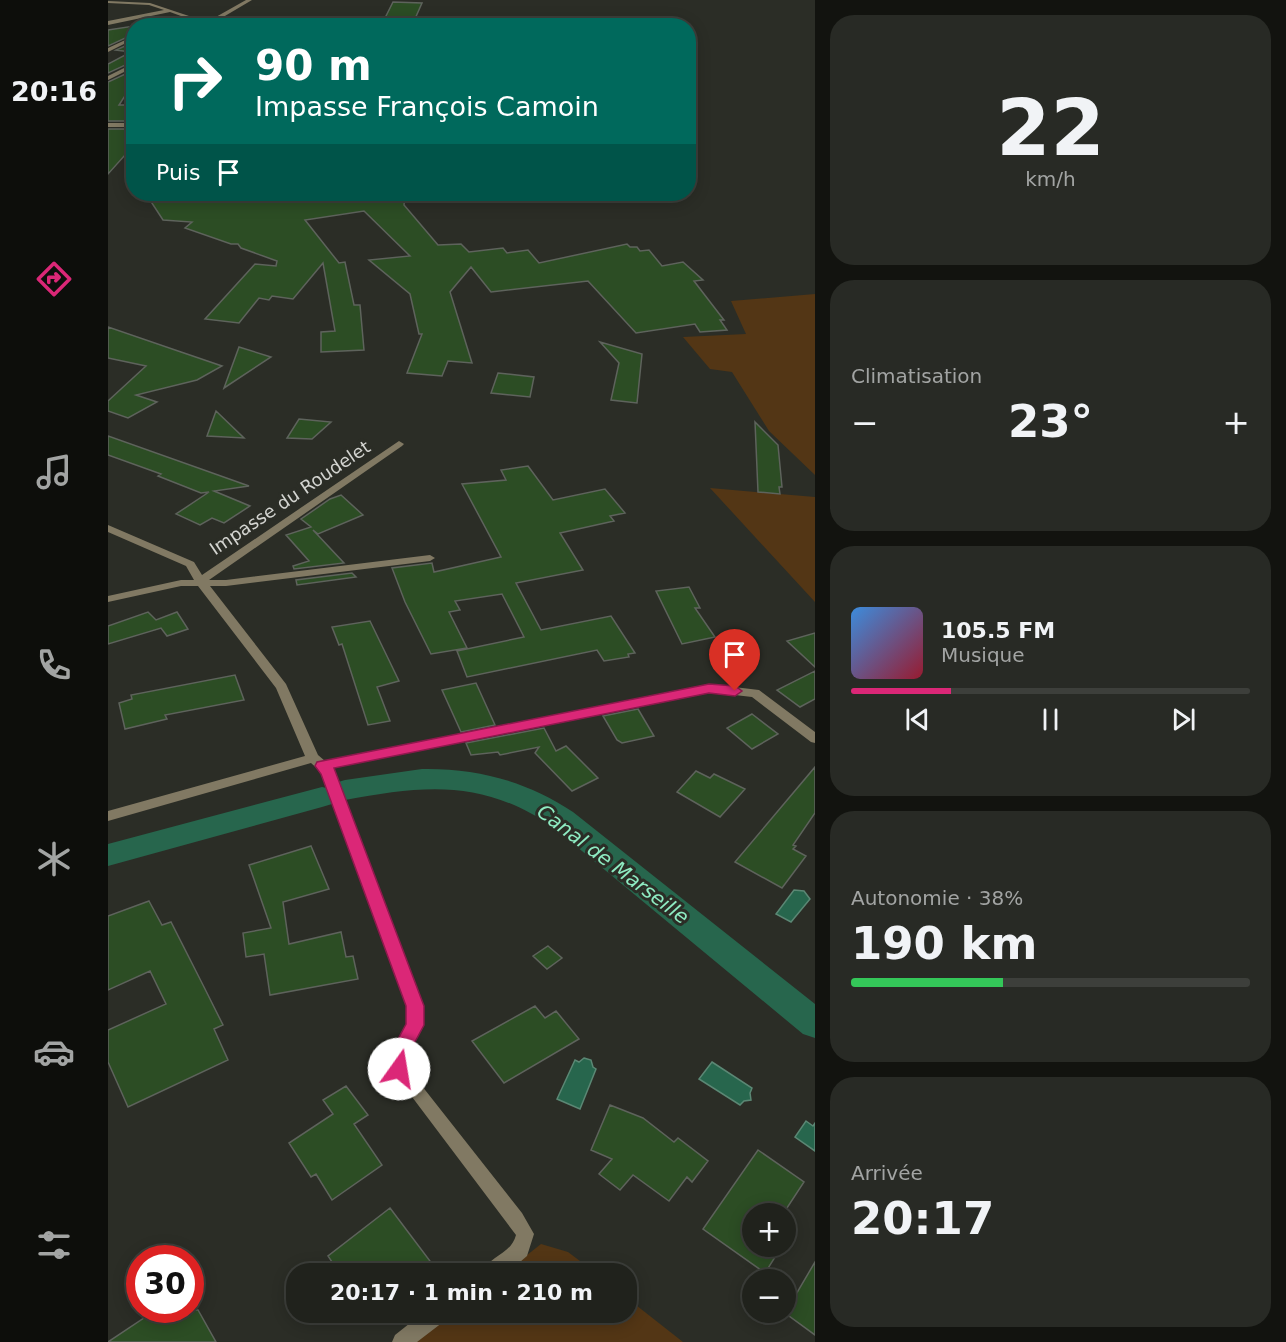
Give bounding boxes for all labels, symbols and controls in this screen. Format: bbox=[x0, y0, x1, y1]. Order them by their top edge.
text: 90 m bbox=[255, 41, 372, 90]
icon: right bbox=[156, 42, 234, 120]
text: 20:16 bbox=[11, 76, 97, 107]
text: 22 bbox=[996, 83, 1105, 173]
text: Impasse François Camoin bbox=[255, 91, 599, 122]
icon: arrive bbox=[212, 156, 245, 189]
text: Puis bbox=[156, 160, 200, 185]
text: km/h bbox=[1025, 167, 1076, 191]
icon: directions bbox=[33, 258, 75, 300]
text: Climatisation bbox=[851, 364, 982, 388]
text: 23° bbox=[1008, 395, 1093, 448]
text: − bbox=[851, 403, 879, 442]
text: + bbox=[1222, 403, 1250, 442]
street label: Impasse du Roudelet bbox=[205, 436, 374, 559]
icon: music bbox=[33, 451, 75, 493]
text: 105.5 FM bbox=[941, 618, 1055, 643]
pin bbox=[709, 629, 760, 691]
icon: arrive bbox=[718, 638, 751, 671]
text: Musique bbox=[941, 643, 1025, 667]
icon: phone bbox=[33, 644, 75, 686]
icon: previous bbox=[901, 703, 934, 736]
icon: pause bbox=[1034, 703, 1067, 736]
icon: next bbox=[1167, 703, 1200, 736]
water label: Canal de Marseille bbox=[532, 799, 694, 929]
icon: climate bbox=[33, 838, 75, 880]
text: Autonomie · 38% bbox=[851, 886, 1023, 910]
text: 190 km bbox=[851, 917, 1037, 970]
icon: car bbox=[33, 1031, 75, 1073]
position arrow bbox=[367, 1037, 431, 1101]
text: Arrivée bbox=[851, 1161, 923, 1185]
text: 20:17 bbox=[851, 1192, 994, 1245]
map controls bbox=[742, 1203, 796, 1323]
button: + bbox=[742, 1203, 796, 1257]
icon: filters bbox=[33, 1224, 75, 1266]
speed limit sign: 30 bbox=[126, 1245, 204, 1323]
button: − bbox=[742, 1269, 796, 1323]
text: 20:17 · 1 min · 210 m bbox=[330, 1280, 593, 1305]

